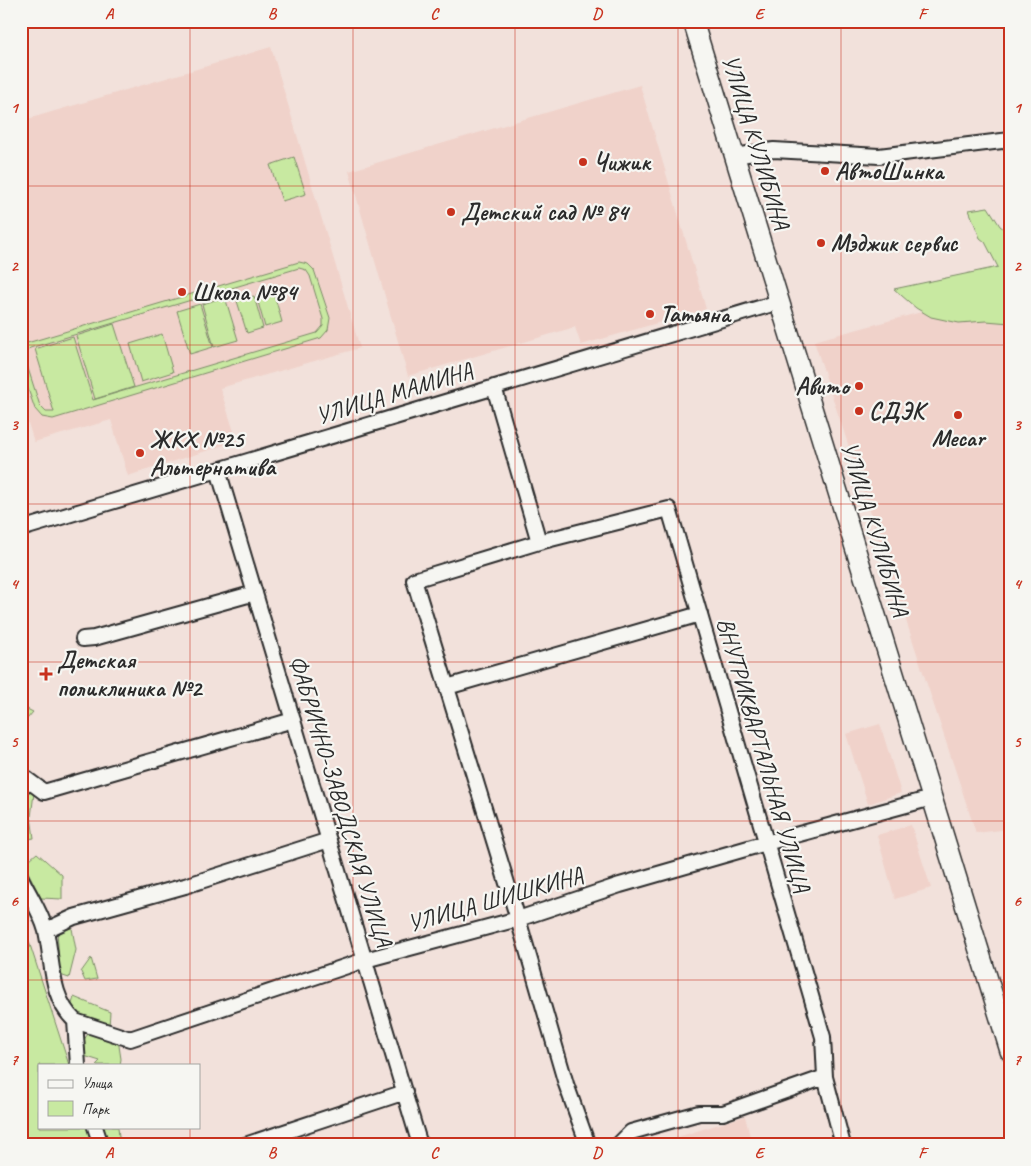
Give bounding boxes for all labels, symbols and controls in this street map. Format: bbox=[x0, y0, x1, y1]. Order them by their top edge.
text: A bbox=[105, 4, 115, 24]
text: B bbox=[268, 4, 278, 24]
text: C bbox=[430, 4, 440, 24]
text: D bbox=[592, 4, 603, 24]
text: E bbox=[755, 4, 766, 24]
text: F bbox=[918, 4, 929, 24]
street label: УЛИЦА КУЛИБИНА bbox=[715, 51, 797, 234]
text: 1 bbox=[10, 98, 19, 118]
text: 1 bbox=[1013, 98, 1022, 118]
place label: Чижик bbox=[593, 147, 652, 177]
marker: Чижик bbox=[577, 156, 589, 168]
place label: АвтоШинка bbox=[835, 156, 946, 186]
marker: АвтоШинка bbox=[819, 165, 831, 177]
place label: Детский сад № 84 bbox=[461, 197, 631, 227]
marker: Детский сад № 84 bbox=[445, 206, 457, 218]
place label: Мэджик сервис bbox=[831, 228, 959, 258]
marker: Мэджик сервис bbox=[815, 237, 827, 249]
text: 2 bbox=[10, 256, 19, 276]
text: 2 bbox=[1013, 256, 1022, 276]
place label: Школа №84 bbox=[192, 277, 300, 307]
marker: Школа №84 bbox=[176, 286, 188, 298]
place label: Татьяна bbox=[660, 299, 732, 329]
marker: Татьяна bbox=[644, 308, 656, 320]
street label: УЛИЦА МАМИНА bbox=[312, 355, 477, 431]
place label: Авито bbox=[795, 371, 852, 401]
marker: Авито bbox=[853, 380, 865, 392]
place label: СДЭК bbox=[869, 396, 929, 426]
marker: СДЭК bbox=[853, 405, 865, 417]
marker: Mecar bbox=[952, 409, 964, 421]
text: 3 bbox=[10, 415, 19, 435]
text: 3 bbox=[1013, 415, 1022, 435]
place label: Mecar bbox=[932, 423, 987, 453]
place label: ЖКХ №25 Альтернатива bbox=[150, 424, 277, 482]
street label: УЛИЦА КУЛИБИНА bbox=[834, 438, 916, 621]
marker: ЖКХ №25 Альтернатива bbox=[134, 447, 146, 459]
text: 4 bbox=[10, 574, 19, 594]
text: 4 bbox=[1013, 574, 1022, 594]
street label: ВНУТРИКВАРТАЛЬНАЯ УЛИЦА bbox=[710, 614, 818, 897]
place label: Детская поликлиника №2 bbox=[57, 645, 204, 703]
street label: ФАБРИЧНО-ЗАВОДСКАЯ УЛИЦА bbox=[282, 652, 400, 951]
marker: Детская поликлиника №2 bbox=[39, 667, 53, 681]
text: 5 bbox=[11, 732, 20, 752]
text: 5 bbox=[1014, 732, 1023, 752]
street label: УЛИЦА ШИШКИНА bbox=[404, 859, 587, 938]
text: 6 bbox=[10, 891, 19, 911]
text: 6 bbox=[1013, 891, 1022, 911]
text: 7 bbox=[10, 1050, 19, 1070]
text: 7 bbox=[1013, 1050, 1022, 1070]
legend bbox=[38, 1064, 200, 1128]
text: Улица bbox=[82, 1074, 113, 1093]
text: Парк bbox=[82, 1100, 110, 1119]
text: A bbox=[105, 1143, 115, 1163]
text: B bbox=[268, 1143, 278, 1163]
text: C bbox=[430, 1143, 440, 1163]
text: D bbox=[592, 1143, 603, 1163]
text: E bbox=[755, 1143, 766, 1163]
text: F bbox=[918, 1143, 929, 1163]

